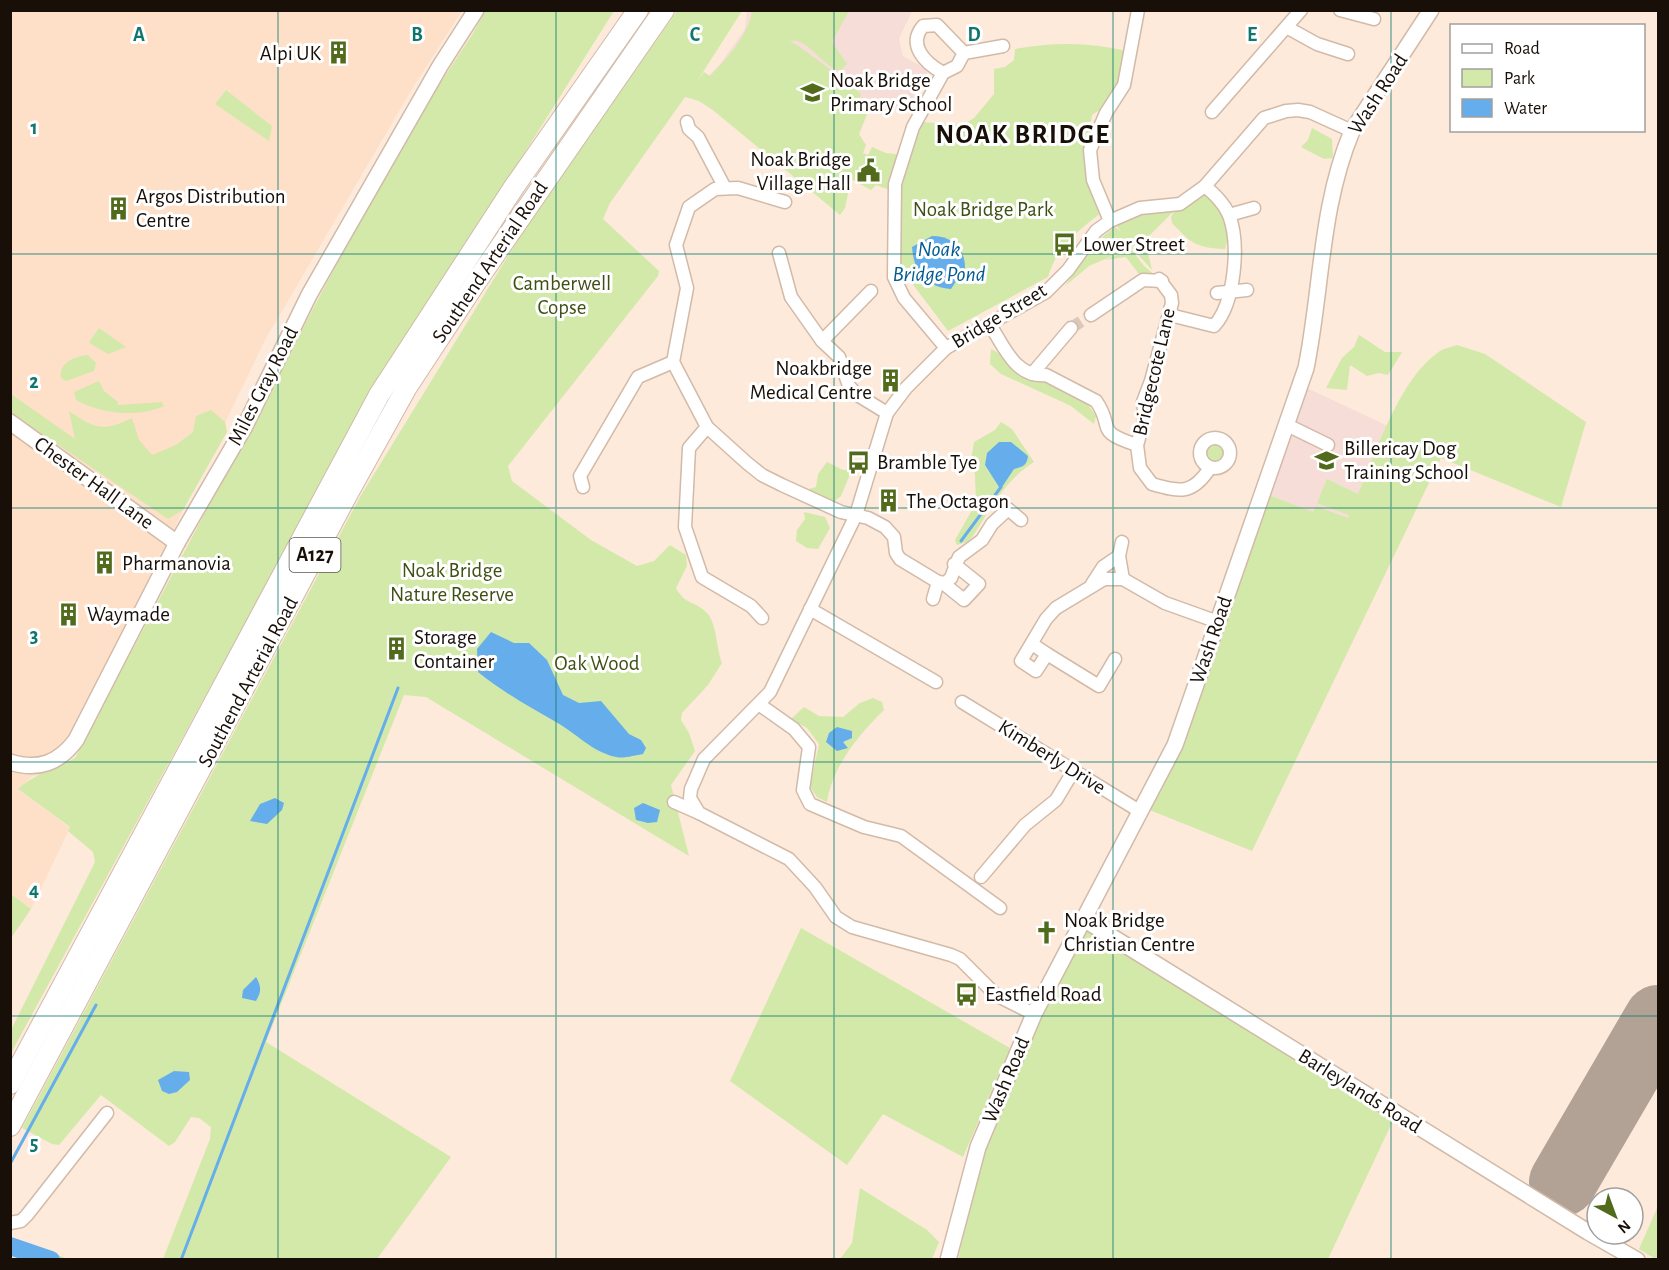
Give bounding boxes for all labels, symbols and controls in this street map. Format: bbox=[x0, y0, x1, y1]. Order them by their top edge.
legend bbox=[1450, 24, 1645, 132]
text: A bbox=[133, 25, 145, 45]
text: B bbox=[411, 25, 423, 45]
text: C bbox=[690, 25, 701, 45]
text: D bbox=[967, 25, 981, 45]
text: E bbox=[1247, 25, 1257, 45]
building icon: Alpi UK bbox=[326, 40, 352, 66]
text: Road bbox=[1504, 40, 1540, 58]
place label: Alpi UK bbox=[260, 43, 322, 64]
street label: Wash Road bbox=[1344, 50, 1412, 138]
place label: Noak Bridge Primary School bbox=[830, 70, 953, 115]
text: Park bbox=[1504, 70, 1536, 88]
school or university icon: Noak Bridge Primary School bbox=[799, 79, 825, 105]
text: Water bbox=[1504, 100, 1547, 118]
text: 1 bbox=[30, 118, 38, 138]
district label: NOAK BRIDGE bbox=[935, 121, 1111, 148]
place label: Noak Bridge Village Hall bbox=[750, 149, 851, 194]
public building icon: Noak Bridge Village Hall bbox=[856, 158, 882, 184]
street label: Southend Arterial Road bbox=[428, 177, 552, 347]
place label: Argos Distribution Centre bbox=[136, 186, 286, 231]
building icon: Argos Distribution Centre bbox=[105, 195, 131, 221]
park label: Noak Bridge Park bbox=[913, 199, 1054, 220]
bus stop icon: Lower Street bbox=[1052, 231, 1078, 257]
place label: Lower Street bbox=[1083, 234, 1185, 255]
water label: Noak Bridge Pond bbox=[892, 238, 986, 285]
park label: Camberwell Copse bbox=[513, 273, 611, 318]
street label: Bridge Street bbox=[948, 279, 1050, 352]
street label: Bridgecote Lane bbox=[1129, 306, 1179, 438]
street label: Miles Gray Road bbox=[224, 323, 302, 449]
place label: Noakbridge Medical Centre bbox=[750, 358, 872, 403]
building icon: Noakbridge Medical Centre bbox=[877, 367, 903, 393]
text: 2 bbox=[29, 372, 39, 392]
street label: Chester Hall Lane bbox=[30, 433, 158, 533]
place label: Billericay Dog Training School bbox=[1344, 438, 1469, 483]
school or university icon: Billericay Dog Training School bbox=[1313, 447, 1339, 473]
bus stop icon: Bramble Tye bbox=[846, 449, 872, 475]
place label: Bramble Tye bbox=[877, 452, 977, 473]
building icon: The Octagon bbox=[875, 488, 901, 514]
place label: The Octagon bbox=[906, 491, 1009, 512]
road number: A127 bbox=[290, 538, 340, 572]
building icon: Pharmanovia bbox=[91, 550, 117, 576]
place label: Pharmanovia bbox=[122, 553, 231, 574]
park label: Noak Bridge Nature Reserve bbox=[390, 560, 514, 605]
street label: Southend Arterial Road bbox=[194, 593, 302, 771]
street label: Wash Road bbox=[1186, 593, 1236, 687]
building icon: Waymade bbox=[56, 601, 82, 627]
place label: Waymade bbox=[87, 604, 170, 625]
text: 3 bbox=[30, 626, 38, 646]
place label: Storage Container bbox=[414, 627, 494, 672]
building icon: Storage Container bbox=[383, 636, 409, 662]
park label: Oak Wood bbox=[554, 653, 640, 674]
street label: Kimberly Drive bbox=[995, 716, 1109, 798]
text: 4 bbox=[29, 880, 39, 900]
place label: Noak Bridge Christian Centre bbox=[1064, 910, 1195, 955]
church icon: Noak Bridge Christian Centre bbox=[1033, 919, 1059, 945]
bus stop icon: Eastfield Road bbox=[954, 981, 980, 1007]
place label: Eastfield Road bbox=[985, 984, 1102, 1005]
street label: Wash Road bbox=[979, 1034, 1034, 1126]
street label: Barleylands Road bbox=[1295, 1045, 1425, 1137]
text: 5 bbox=[30, 1134, 38, 1154]
north arrow bbox=[1585, 1186, 1645, 1246]
text: N bbox=[1615, 1217, 1634, 1236]

